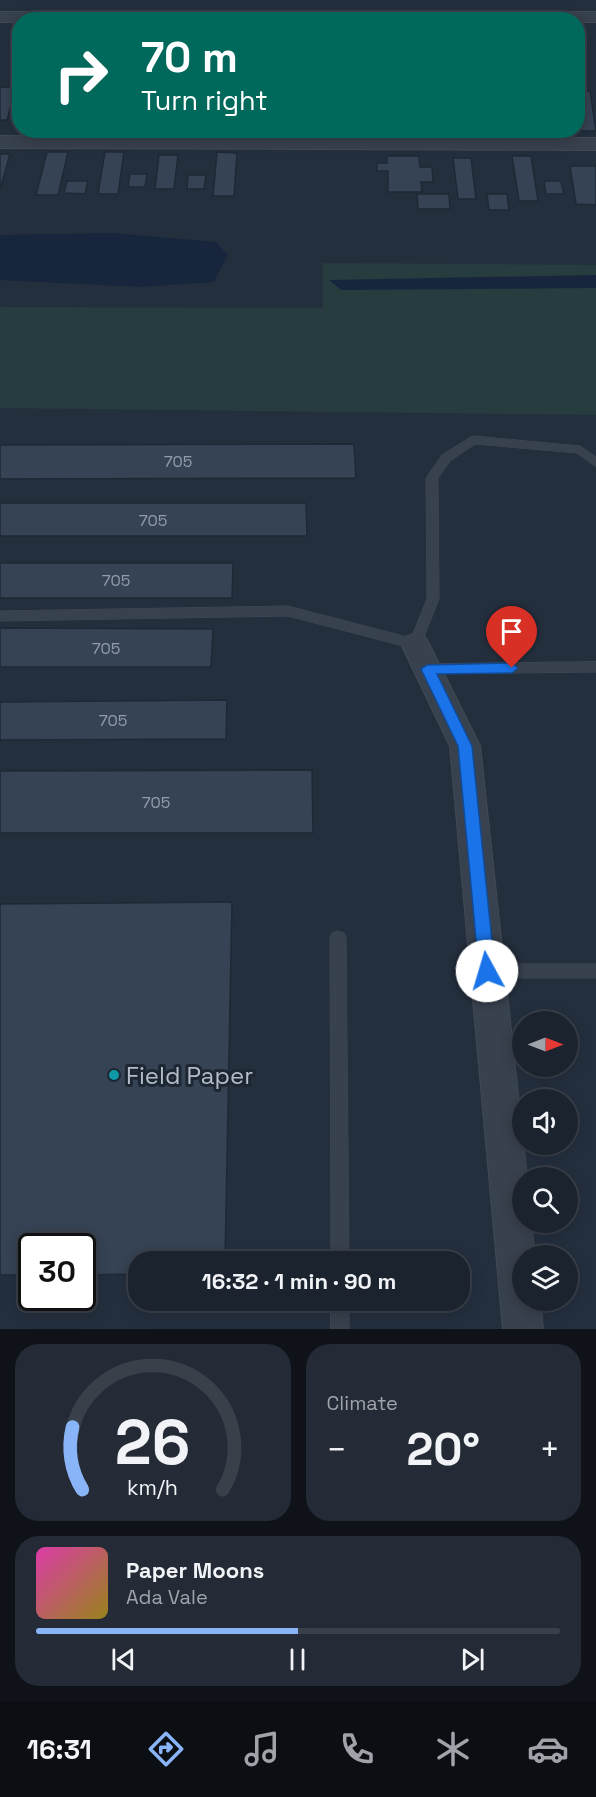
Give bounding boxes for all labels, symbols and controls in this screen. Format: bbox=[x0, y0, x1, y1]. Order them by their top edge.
text: 70 m bbox=[141, 31, 238, 84]
icon: right bbox=[42, 36, 120, 114]
text: Turn right bbox=[141, 83, 268, 118]
house number: 705 bbox=[164, 451, 192, 472]
house number: 705 bbox=[139, 510, 167, 531]
house number: 705 bbox=[102, 570, 130, 591]
pin bbox=[486, 606, 537, 668]
icon: arrive bbox=[495, 615, 528, 648]
house number: 705 bbox=[92, 638, 120, 659]
house number: 705 bbox=[99, 710, 127, 731]
house number: 705 bbox=[142, 792, 170, 813]
position arrow bbox=[455, 939, 519, 1003]
north arrow bbox=[512, 1011, 578, 1077]
map controls bbox=[512, 1011, 578, 1311]
place label: Field Paper bbox=[126, 1060, 253, 1091]
marker: Field Paper bbox=[107, 1068, 121, 1082]
button: sound bbox=[512, 1089, 578, 1155]
button: search bbox=[512, 1167, 578, 1233]
speed limit sign: 30 bbox=[18, 1233, 96, 1311]
button: layers bbox=[512, 1245, 578, 1311]
text: 16:32 · 1 min · 90 m bbox=[202, 1267, 396, 1295]
text: Climate bbox=[327, 1390, 398, 1416]
text: 26 bbox=[115, 1403, 191, 1482]
text: 20° bbox=[406, 1421, 480, 1478]
text: − bbox=[327, 1429, 347, 1471]
text: + bbox=[540, 1429, 560, 1471]
text: km/h bbox=[127, 1474, 178, 1501]
text: Paper Moons bbox=[126, 1556, 264, 1584]
text: Ada Vale bbox=[126, 1584, 208, 1610]
icon: previous bbox=[107, 1643, 140, 1676]
icon: pause bbox=[281, 1643, 314, 1676]
icon: next bbox=[456, 1643, 489, 1676]
icon: directions bbox=[145, 1728, 187, 1770]
icon: music bbox=[241, 1728, 283, 1770]
icon: phone bbox=[336, 1728, 378, 1770]
icon: climate bbox=[432, 1728, 474, 1770]
icon: car bbox=[527, 1728, 569, 1770]
text: 16:31 bbox=[27, 1732, 92, 1767]

